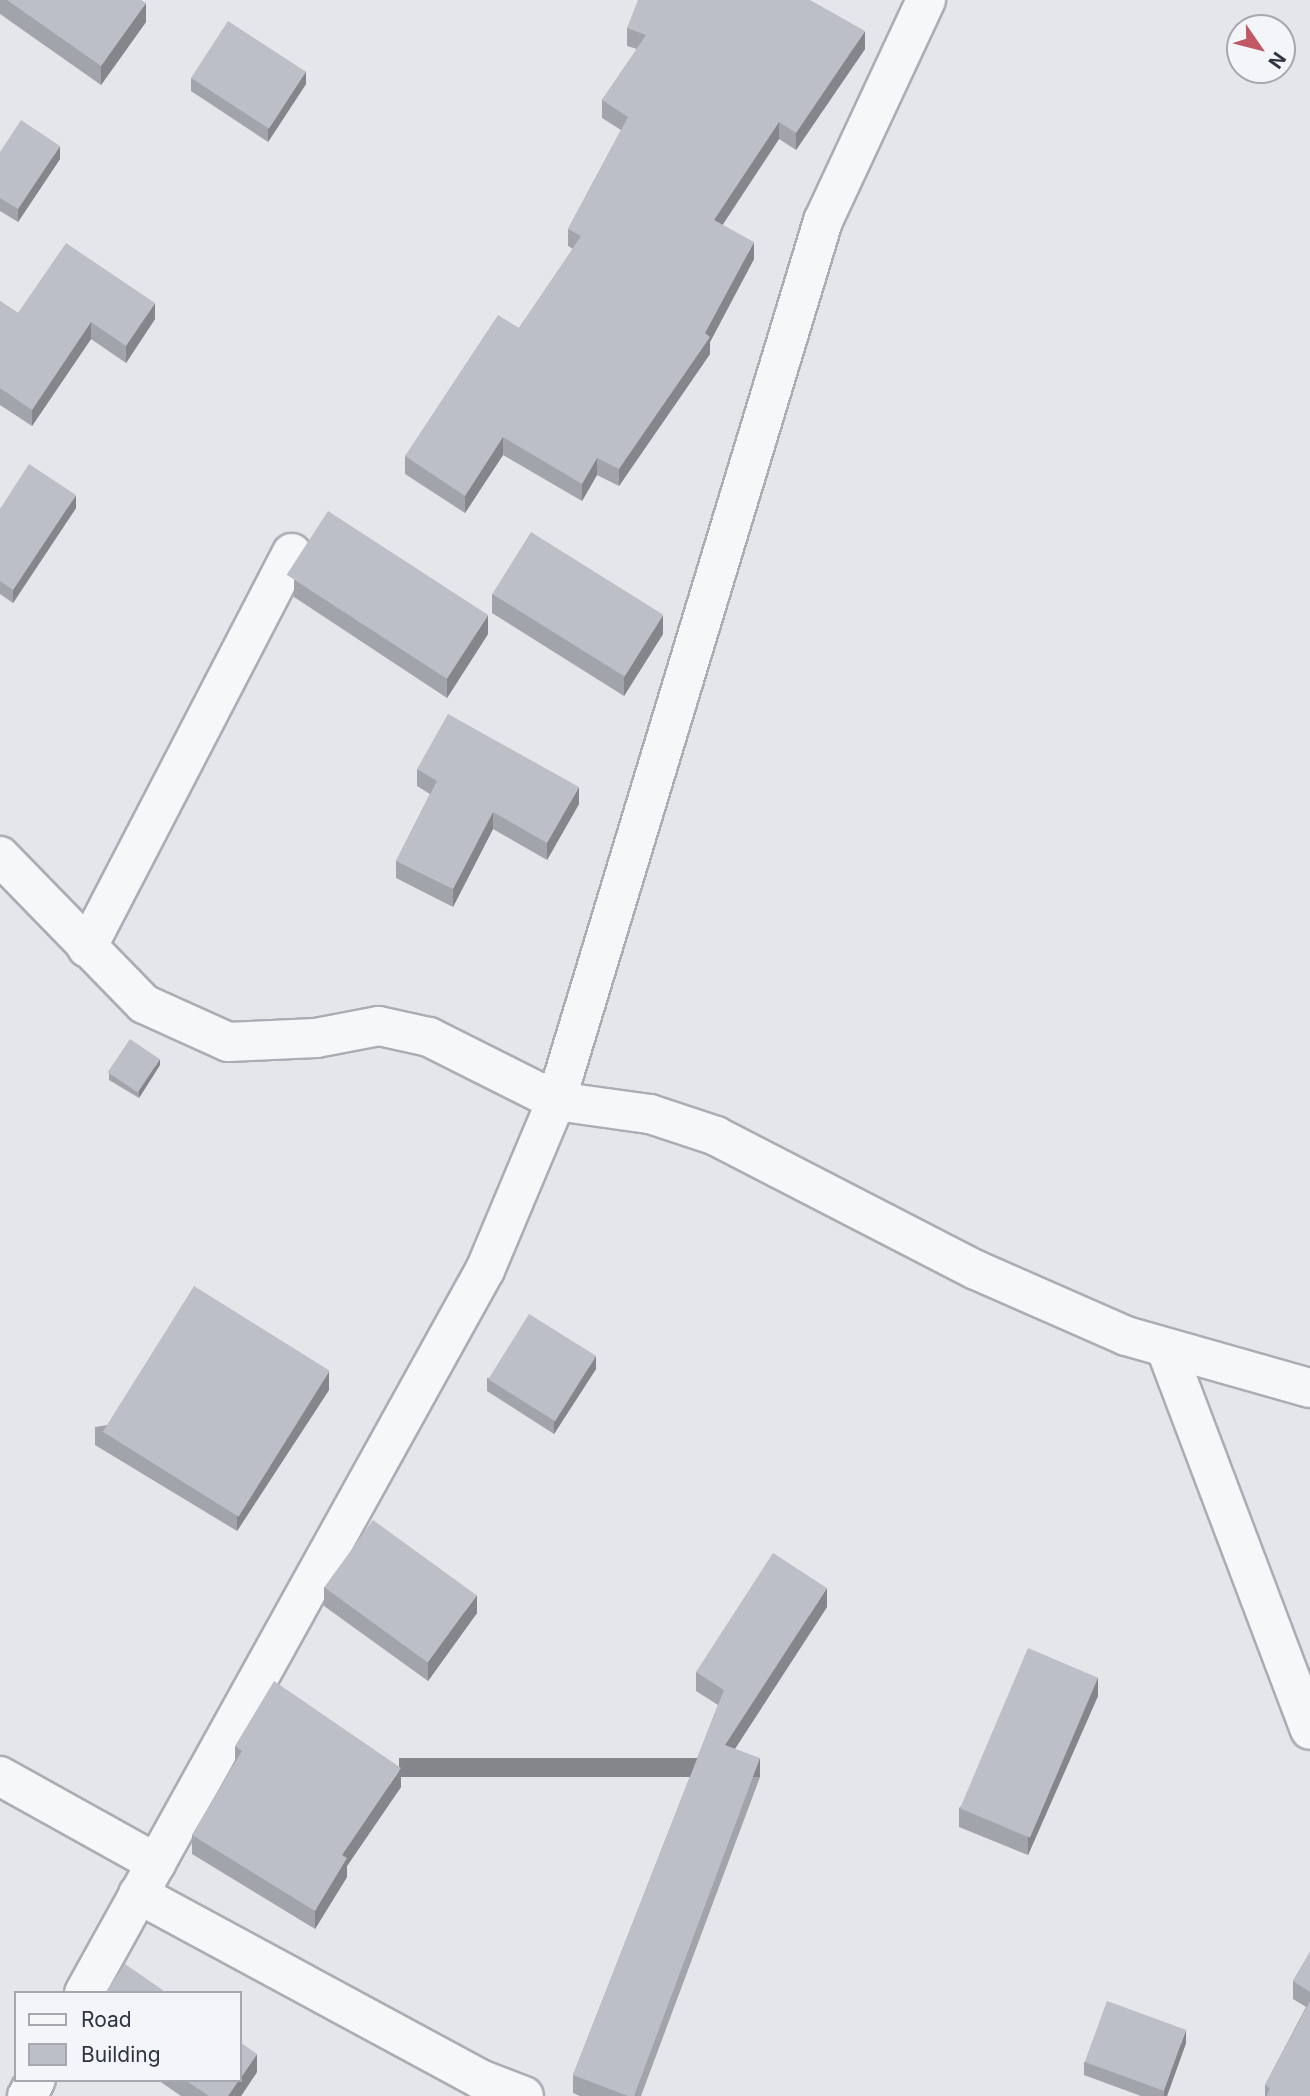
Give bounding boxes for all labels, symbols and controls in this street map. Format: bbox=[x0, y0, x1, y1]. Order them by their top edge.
north arrow bbox=[1226, 14, 1296, 84]
text: N bbox=[1263, 48, 1291, 73]
legend bbox=[14, 1991, 242, 2082]
text: Road bbox=[81, 2007, 132, 2032]
text: Building bbox=[81, 2042, 161, 2067]

